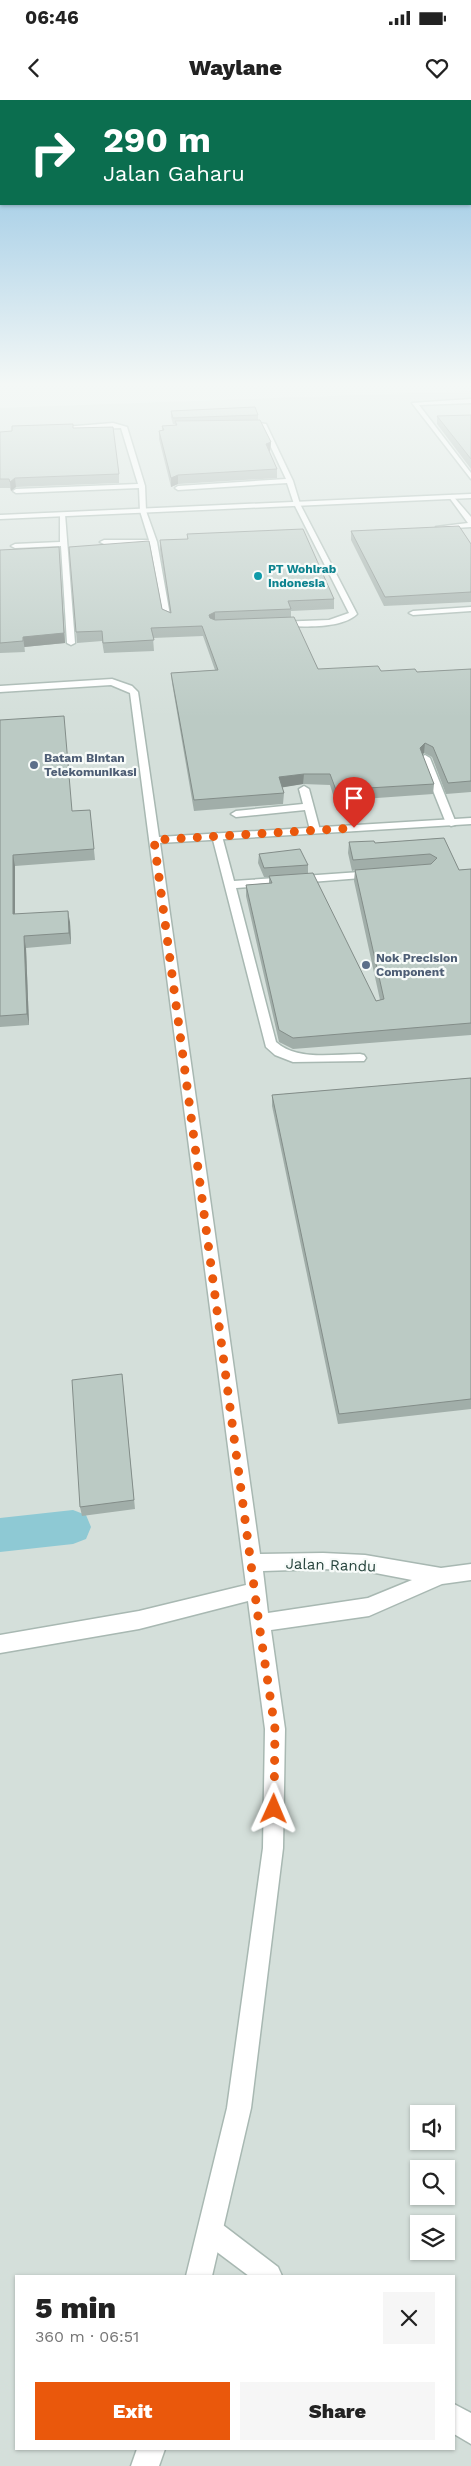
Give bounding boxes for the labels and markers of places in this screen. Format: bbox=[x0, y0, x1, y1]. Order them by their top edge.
place label: PT Wohlrab Indonesia bbox=[268, 562, 337, 590]
marker: PT Wohlrab Indonesia bbox=[252, 570, 264, 582]
place label: Batam Bintan Telekomunikasi bbox=[44, 751, 137, 779]
marker: Batam Bintan Telekomunikasi bbox=[28, 759, 40, 771]
pin bbox=[333, 777, 375, 828]
place label: Nok Precision Component bbox=[376, 951, 458, 979]
marker: Nok Precision Component bbox=[360, 959, 372, 971]

